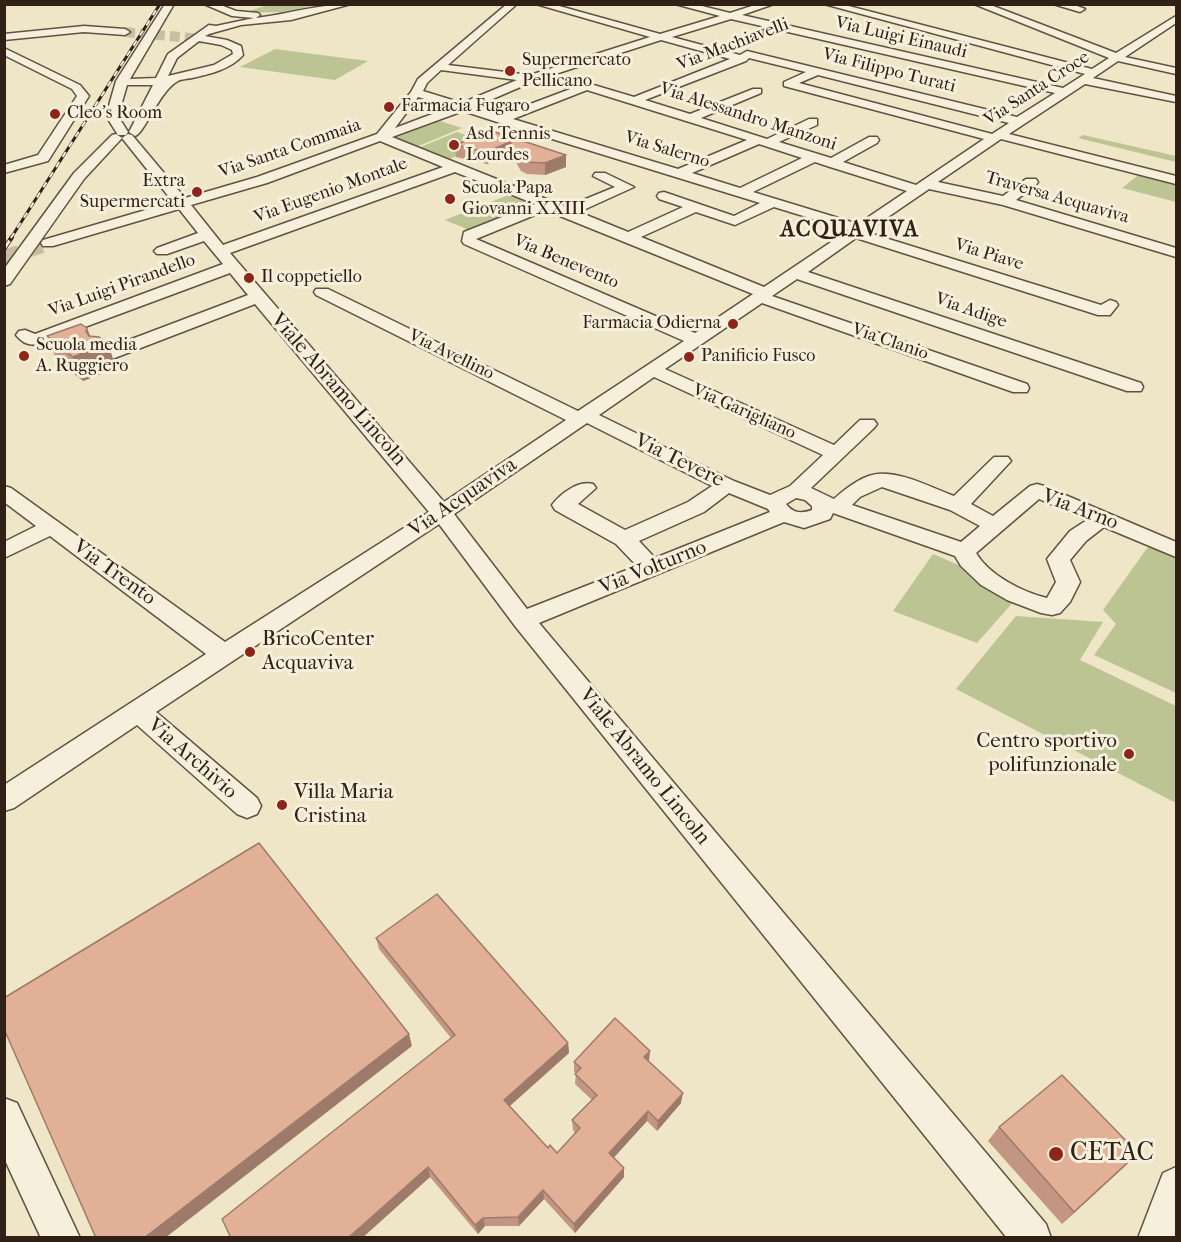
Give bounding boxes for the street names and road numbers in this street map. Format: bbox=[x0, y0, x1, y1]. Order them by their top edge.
street label: Via Luigi Einaudi bbox=[833, 12, 969, 64]
street label: Via Machiavelli bbox=[674, 14, 792, 76]
street label: Via Filippo Turati bbox=[820, 44, 958, 98]
street label: Via Santa Croce bbox=[980, 47, 1094, 131]
street label: Via Alessandro Manzoni bbox=[657, 78, 839, 156]
street label: Via Santa Commaia bbox=[216, 115, 364, 183]
street label: Via Salerno bbox=[622, 127, 712, 173]
street label: Via Eugenio Montale bbox=[251, 153, 411, 229]
street label: Traversa Acquaviva bbox=[982, 167, 1132, 229]
street label: Via Benevento bbox=[510, 230, 622, 294]
street label: Via Piave bbox=[952, 234, 1026, 276]
street label: Via Luigi Pirandello bbox=[46, 249, 198, 323]
street label: Via Adige bbox=[932, 289, 1010, 333]
street label: Viale Abramo Lincoln bbox=[265, 308, 411, 472]
street label: Via Clanio bbox=[849, 319, 931, 365]
street label: Via Avellino bbox=[405, 325, 497, 385]
street label: Via Garigliano bbox=[689, 380, 799, 444]
street label: Via Tevere bbox=[630, 429, 728, 493]
street label: Via Acquaviva bbox=[404, 452, 522, 544]
street label: Via Arno bbox=[1038, 484, 1122, 536]
street label: Via Trento bbox=[68, 535, 160, 611]
street label: Via Volturno bbox=[596, 535, 710, 601]
street label: Viale Abramo Lincoln bbox=[573, 684, 715, 850]
street label: Via Archivio bbox=[142, 713, 242, 805]

